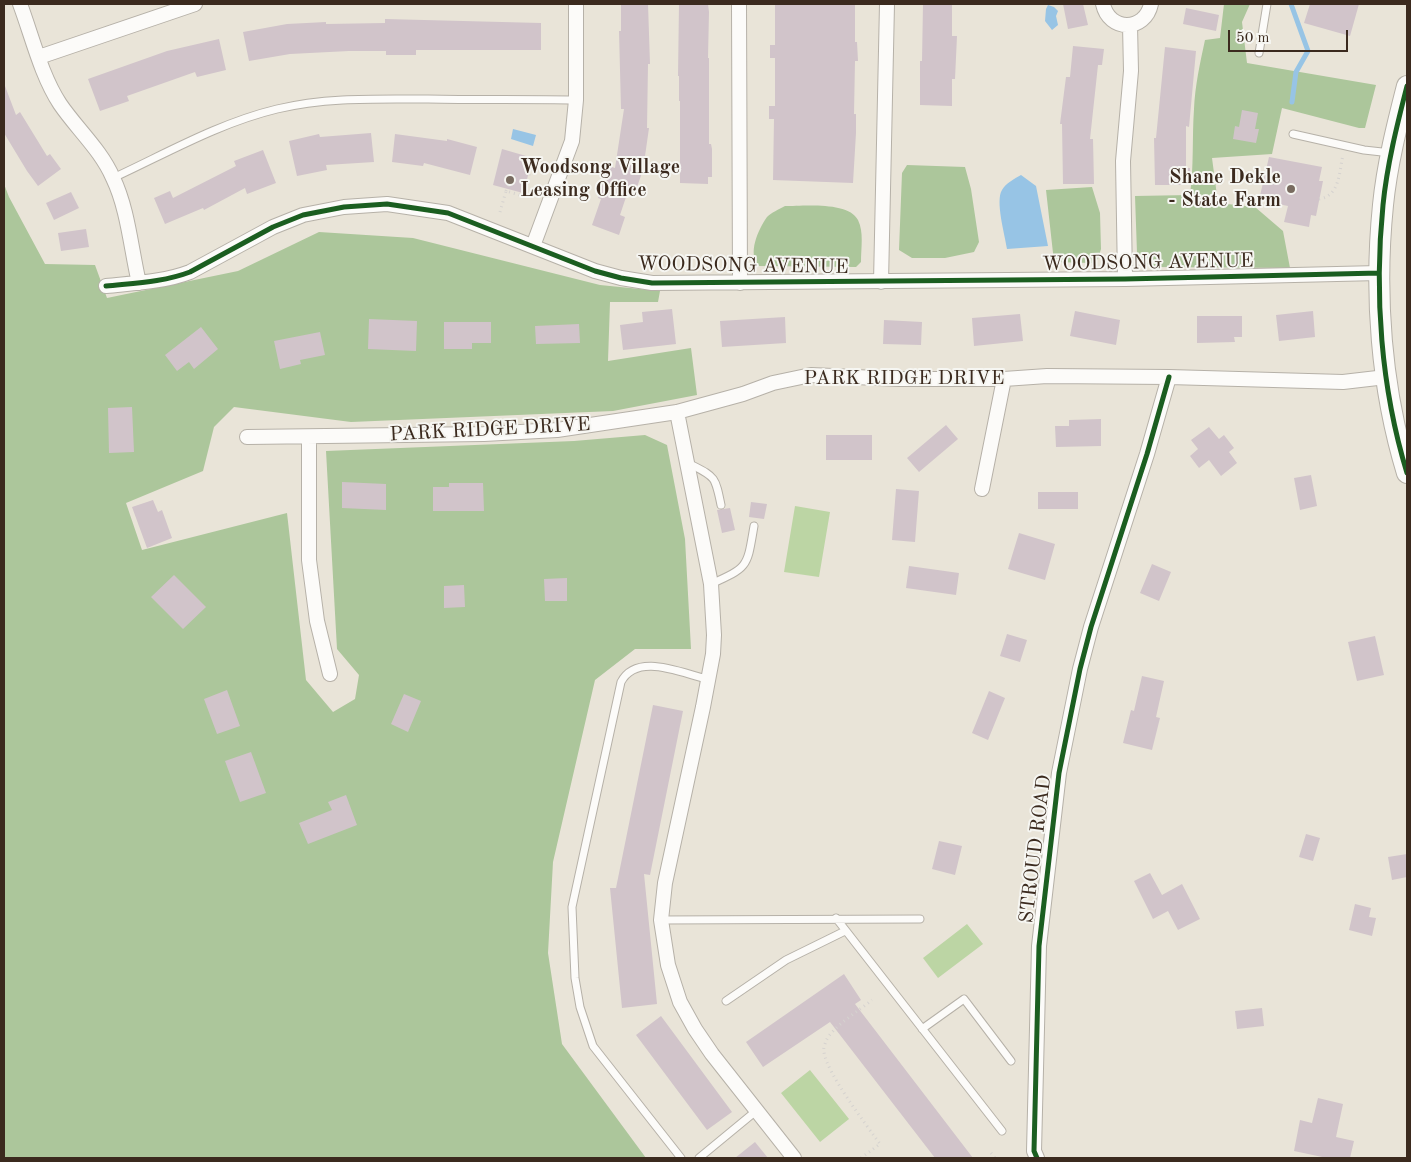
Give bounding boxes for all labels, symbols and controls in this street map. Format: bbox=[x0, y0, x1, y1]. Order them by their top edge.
scale bar bbox=[1231, 20, 1351, 52]
text: 50 m bbox=[1236, 31, 1270, 46]
place label: Woodsong Village Leasing Office bbox=[520, 156, 680, 203]
place label: Shane Dekle - State Farm bbox=[1168, 166, 1281, 213]
marker: Woodsong Village Leasing Office bbox=[504, 174, 516, 186]
marker: Shane Dekle - State Farm bbox=[1285, 183, 1297, 195]
street label: WOODSONG AVENUE bbox=[1042, 249, 1254, 277]
street label: WOODSONG AVENUE bbox=[637, 252, 849, 280]
street label: PARK RIDGE DRIVE bbox=[803, 367, 1005, 391]
street label: PARK RIDGE DRIVE bbox=[389, 413, 591, 447]
street label: STROUD ROAD bbox=[1015, 773, 1057, 925]

